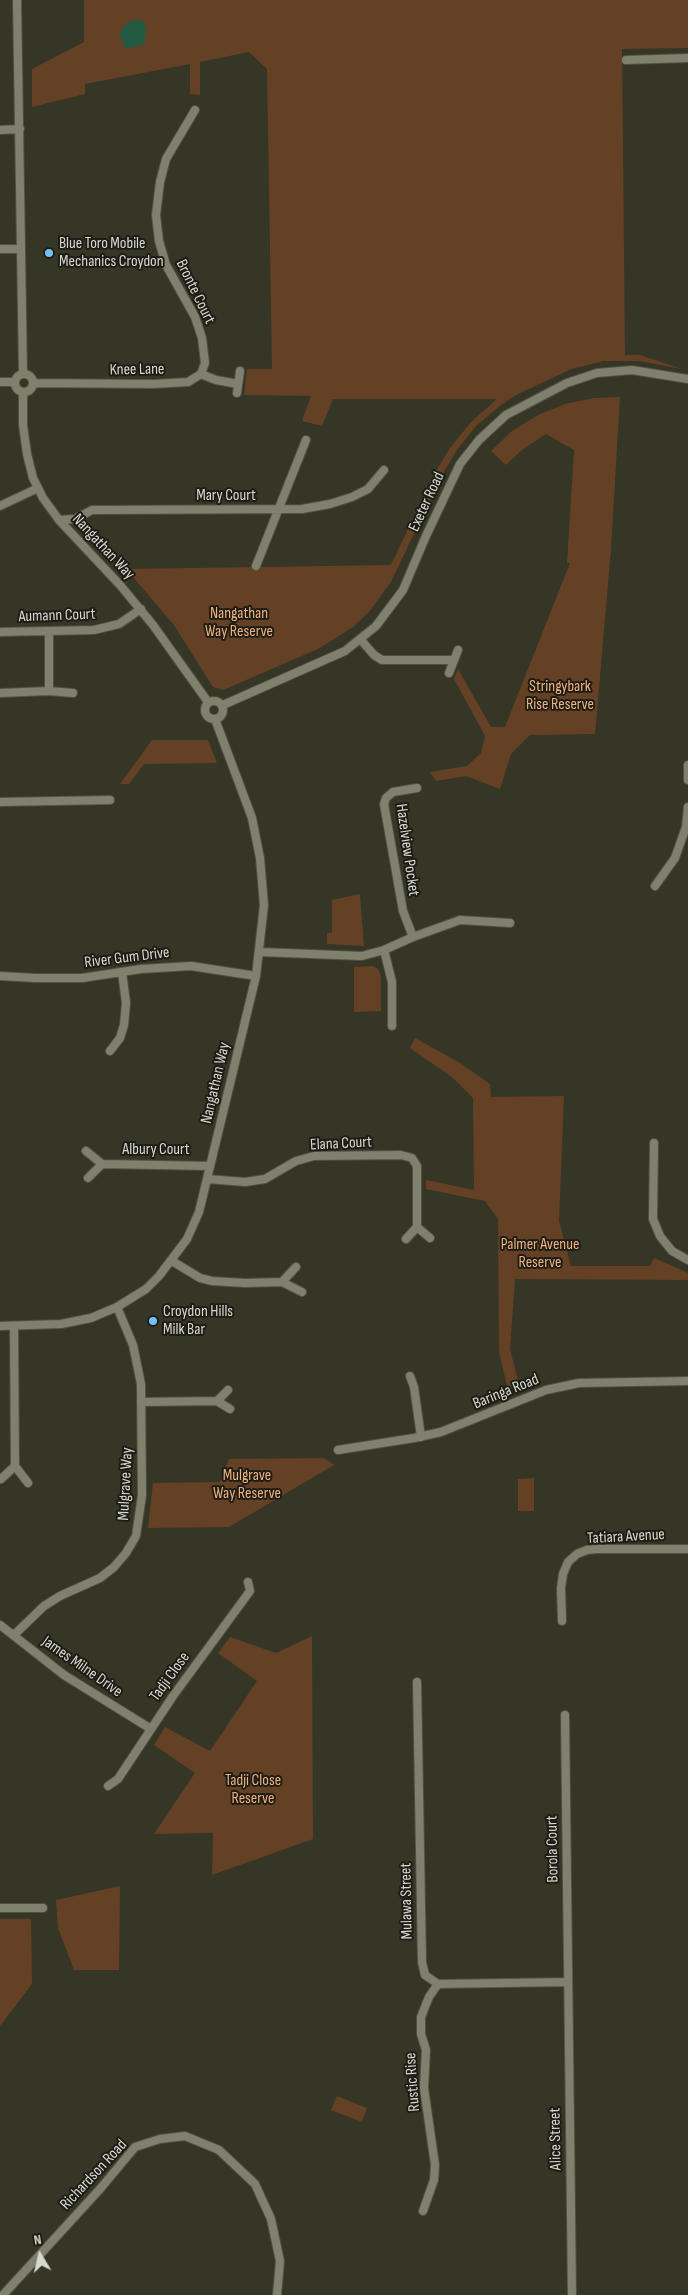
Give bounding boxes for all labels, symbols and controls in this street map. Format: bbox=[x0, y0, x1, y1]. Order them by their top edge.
place label: Blue Toro Mobile Mechanics Croydon bbox=[59, 234, 164, 272]
marker: Blue Toro Mobile Mechanics Croydon bbox=[43, 247, 55, 259]
street label: Bronte Court bbox=[171, 257, 219, 327]
street label: Knee Lane bbox=[109, 360, 165, 380]
street label: Exeter Road bbox=[405, 469, 449, 535]
street label: Mary Court bbox=[196, 486, 256, 506]
street label: Nangathan Way bbox=[68, 510, 138, 584]
park label: Nangathan Way Reserve bbox=[205, 604, 273, 642]
street label: Aumann Court bbox=[18, 605, 96, 627]
park label: Stringybark Rise Reserve bbox=[526, 677, 594, 715]
street label: Hazelview Pocket bbox=[391, 803, 423, 897]
street label: River Gum Drive bbox=[83, 943, 171, 973]
street label: Nangathan Way bbox=[197, 1040, 235, 1126]
street label: Elana Court bbox=[310, 1133, 372, 1155]
street label: Albury Court bbox=[122, 1140, 190, 1160]
park label: Palmer Avenue Reserve bbox=[501, 1235, 579, 1273]
place label: Croydon Hills Milk Bar bbox=[163, 1302, 233, 1340]
marker: Croydon Hills Milk Bar bbox=[147, 1315, 159, 1327]
street label: Baringa Road bbox=[470, 1370, 542, 1414]
street label: Mulgrave Way bbox=[114, 1447, 138, 1521]
park label: Mulgrave Way Reserve bbox=[213, 1466, 281, 1504]
street label: Tatiara Avenue bbox=[587, 1525, 665, 1549]
street label: James Milne Drive bbox=[38, 1632, 126, 1702]
street label: Tadji Close bbox=[146, 1649, 194, 1705]
park label: Tadji Close Reserve bbox=[225, 1771, 281, 1809]
street label: Borola Court bbox=[543, 1815, 563, 1883]
street label: Mulawa Street bbox=[397, 1863, 417, 1939]
street label: Rustic Rise bbox=[401, 2052, 425, 2112]
street label: Alice Street bbox=[546, 2108, 566, 2170]
street label: Richardson Road bbox=[57, 2136, 131, 2214]
north arrow bbox=[15, 2230, 65, 2280]
text: N bbox=[33, 2231, 43, 2249]

